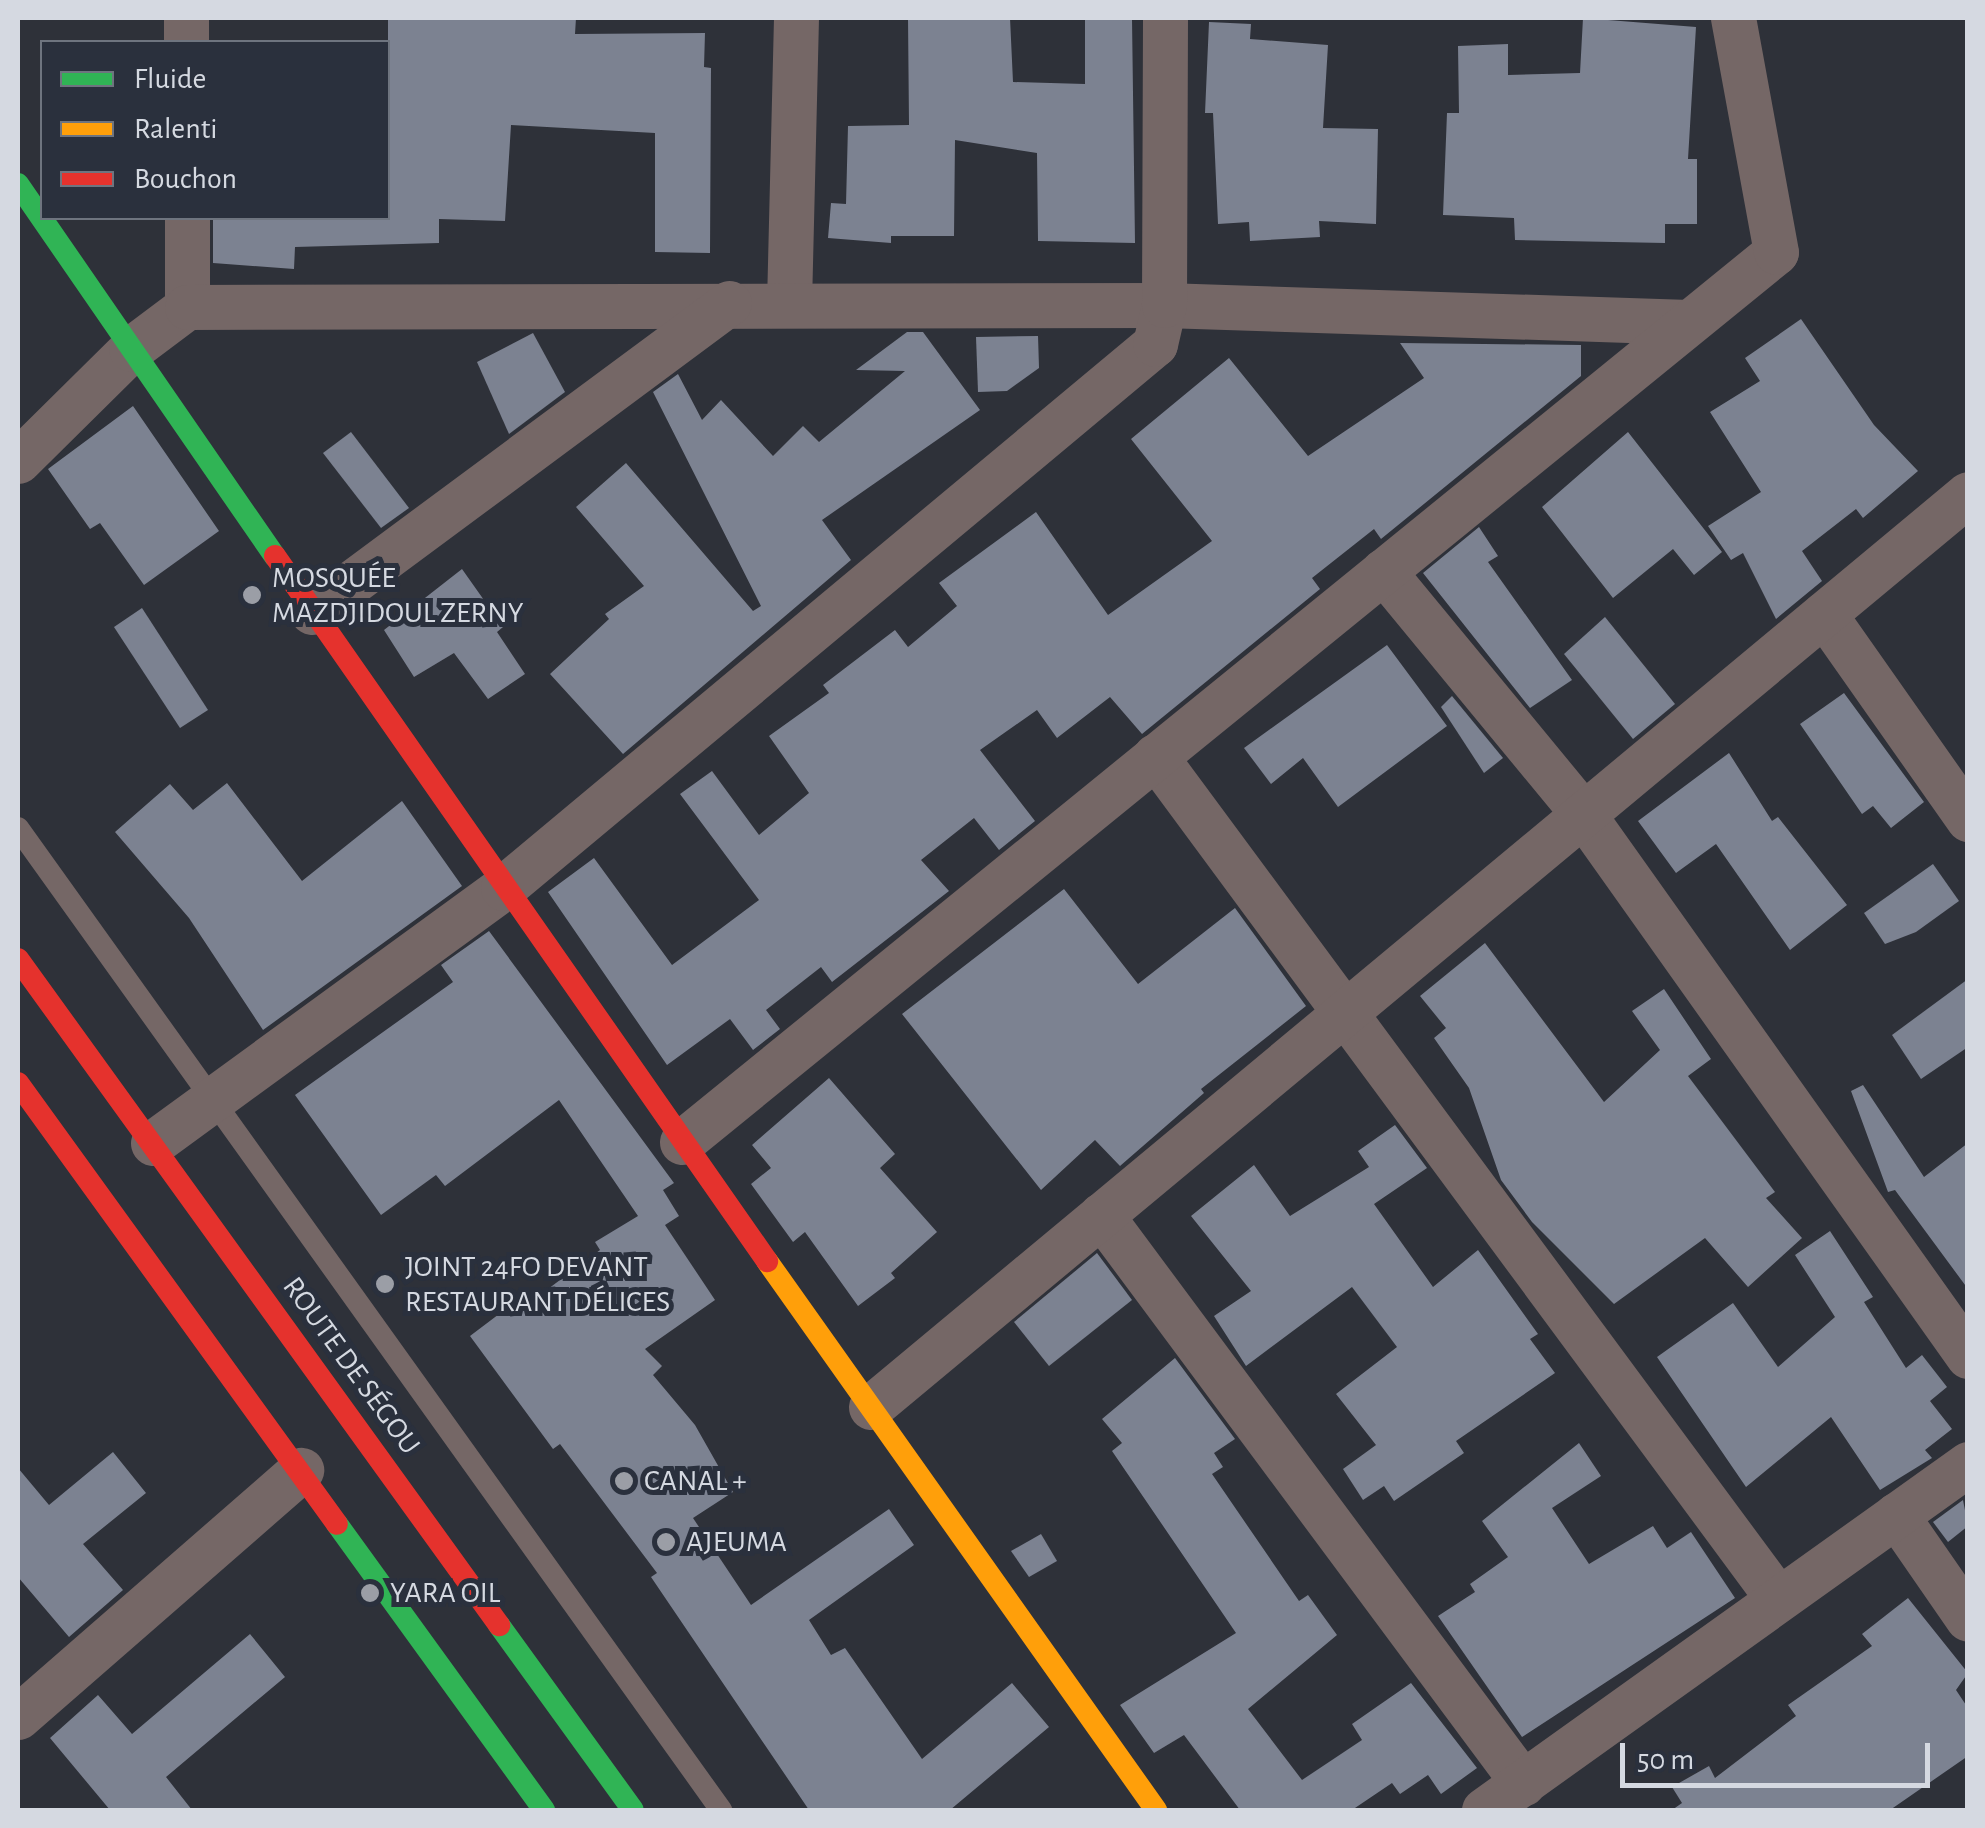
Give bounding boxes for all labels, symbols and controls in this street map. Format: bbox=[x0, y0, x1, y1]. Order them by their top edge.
legend bbox=[40, 40, 390, 220]
text: Fluide bbox=[134, 64, 206, 94]
text: Ralenti bbox=[134, 114, 217, 144]
text: Bouchon bbox=[134, 164, 237, 194]
place label: MOSQUÉE MAZDJIDOUL ZERNY bbox=[272, 560, 523, 630]
marker: MOSQUÉE MAZDJIDOUL ZERNY bbox=[241, 584, 263, 606]
place label: JOINT 24FO DEVANT RESTAURANT DÉLICES bbox=[405, 1249, 670, 1320]
street label: ROUTE DE SÉGOU bbox=[274, 1270, 428, 1462]
marker: JOINT 24FO DEVANT RESTAURANT DÉLICES bbox=[374, 1273, 396, 1295]
place label: CANAL + bbox=[644, 1463, 747, 1499]
marker: CANAL + bbox=[613, 1470, 635, 1492]
place label: AJEUMA bbox=[686, 1524, 787, 1560]
marker: AJEUMA bbox=[655, 1531, 677, 1553]
place label: YARA OIL bbox=[390, 1575, 500, 1611]
marker: YARA OIL bbox=[359, 1582, 381, 1604]
scale bar bbox=[1625, 1723, 1935, 1785]
text: 50 m bbox=[1637, 1745, 1694, 1775]

